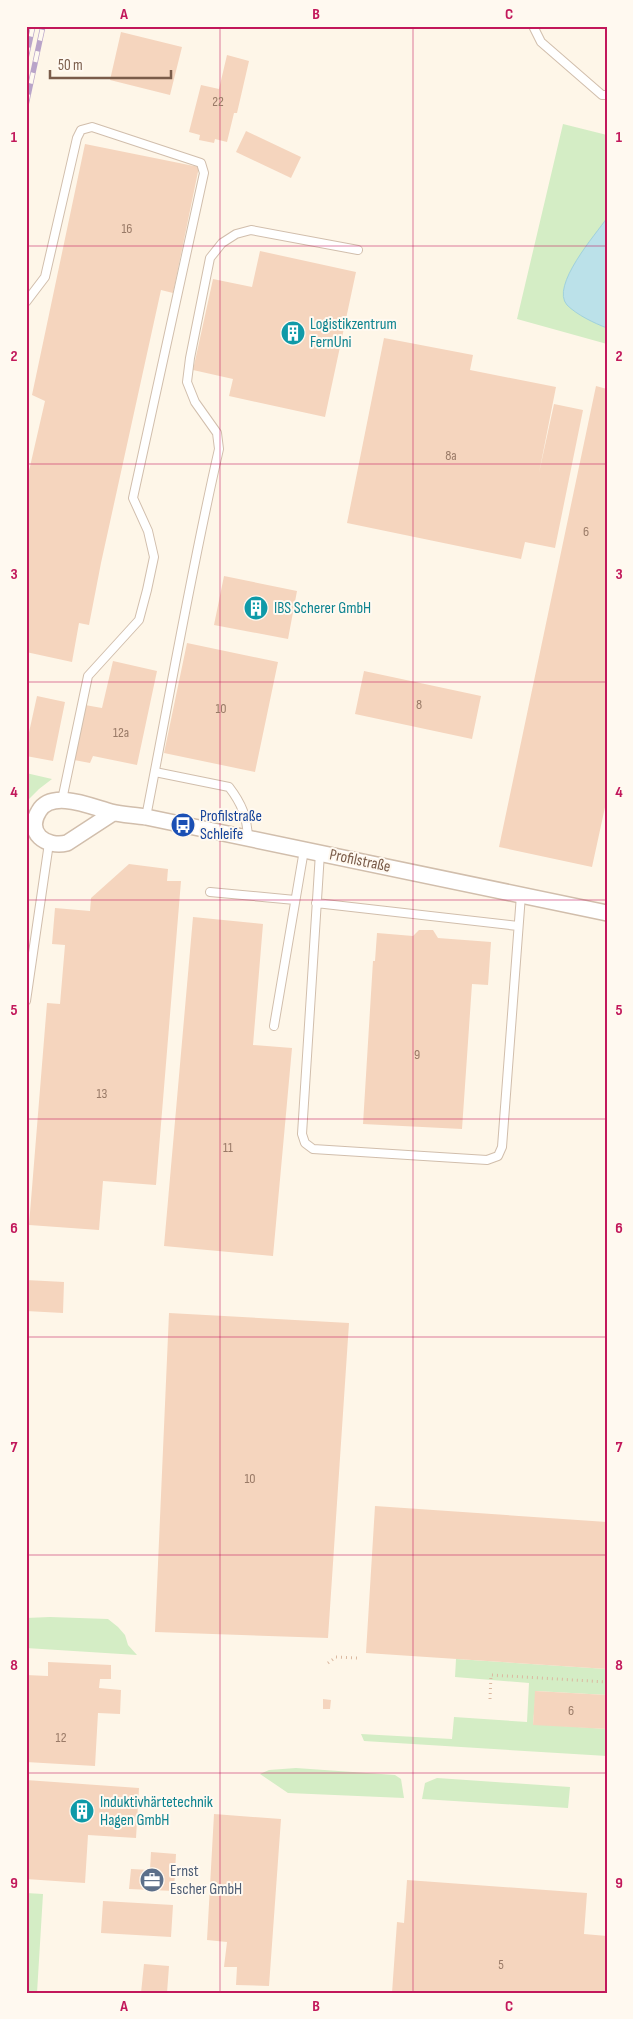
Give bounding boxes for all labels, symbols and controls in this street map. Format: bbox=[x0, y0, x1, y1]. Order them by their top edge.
text: A bbox=[119, 5, 128, 24]
text: B bbox=[312, 5, 320, 24]
text: C bbox=[505, 5, 513, 24]
scale bar bbox=[50, 48, 171, 80]
text: 50 m bbox=[58, 56, 83, 75]
house number: 22 bbox=[212, 93, 224, 110]
text: 1 bbox=[11, 128, 18, 147]
text: 1 bbox=[616, 128, 623, 147]
house number: 16 bbox=[121, 220, 133, 237]
place label: Logistikzentrum FernUni bbox=[310, 315, 397, 352]
building icon: Logistikzentrum FernUni bbox=[280, 320, 306, 346]
text: 2 bbox=[10, 347, 18, 366]
text: 2 bbox=[615, 347, 623, 366]
house number: 8a bbox=[445, 447, 457, 464]
house number: 6 bbox=[583, 523, 589, 540]
text: 3 bbox=[10, 565, 18, 584]
text: 3 bbox=[615, 565, 623, 584]
building icon: IBS Scherer GmbH bbox=[243, 595, 269, 621]
place label: IBS Scherer GmbH bbox=[274, 599, 371, 618]
house number: 8 bbox=[416, 696, 422, 713]
house number: 10 bbox=[215, 700, 227, 717]
house number: 12a bbox=[113, 724, 129, 741]
text: 4 bbox=[10, 783, 18, 802]
text: 4 bbox=[615, 783, 623, 802]
place label: Profilstraße Schleife bbox=[200, 807, 262, 844]
bus stop icon: Profilstraße Schleife bbox=[170, 812, 196, 838]
street label: Profilstraße bbox=[328, 845, 392, 877]
text: 5 bbox=[10, 1001, 18, 1020]
text: 5 bbox=[615, 1001, 623, 1020]
house number: 9 bbox=[414, 1046, 420, 1063]
house number: 13 bbox=[97, 1085, 108, 1102]
house number: 11 bbox=[223, 1139, 233, 1156]
text: 6 bbox=[10, 1219, 18, 1238]
text: 6 bbox=[615, 1219, 623, 1238]
text: 7 bbox=[11, 1438, 18, 1457]
text: 7 bbox=[616, 1438, 623, 1457]
house number: 10 bbox=[244, 1470, 256, 1487]
text: 8 bbox=[10, 1656, 18, 1675]
text: 8 bbox=[615, 1656, 623, 1675]
house number: 6 bbox=[568, 1702, 574, 1719]
house number: 12 bbox=[56, 1729, 67, 1746]
place label: Induktivhärtetechnik Hagen GmbH bbox=[100, 1793, 213, 1830]
building icon: Induktivhärtetechnik Hagen GmbH bbox=[69, 1798, 95, 1824]
place label: Ernst Escher GmbH bbox=[170, 1862, 242, 1899]
office icon: Ernst Escher GmbH bbox=[139, 1867, 165, 1893]
text: 9 bbox=[10, 1874, 18, 1893]
text: 9 bbox=[615, 1874, 623, 1893]
house number: 5 bbox=[498, 1956, 504, 1973]
text: A bbox=[119, 1997, 128, 2016]
text: B bbox=[312, 1997, 320, 2016]
text: C bbox=[505, 1997, 513, 2016]

